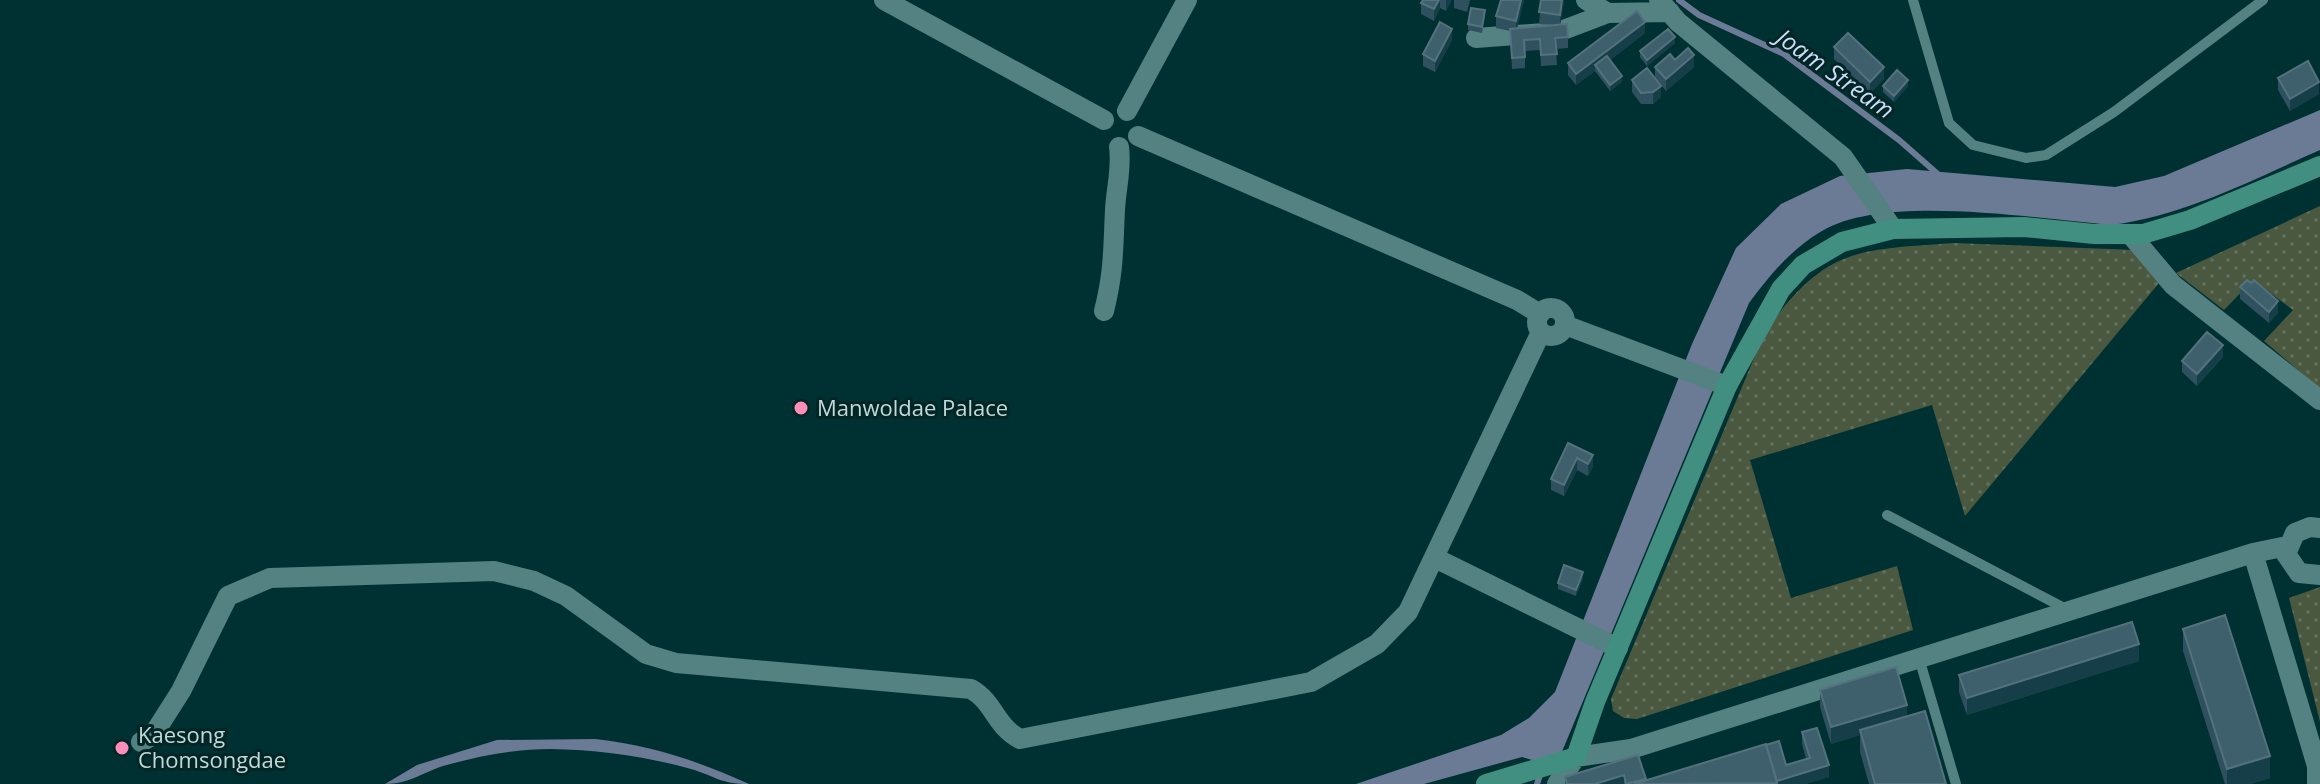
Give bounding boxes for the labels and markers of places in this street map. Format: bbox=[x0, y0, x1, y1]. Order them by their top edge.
place label: Manwoldae Palace bbox=[817, 392, 1008, 422]
marker: Manwoldae Palace bbox=[792, 399, 810, 417]
place label: Kaesong Chomsongdae bbox=[138, 719, 286, 774]
marker: Kaesong Chomsongdae bbox=[113, 739, 131, 757]

